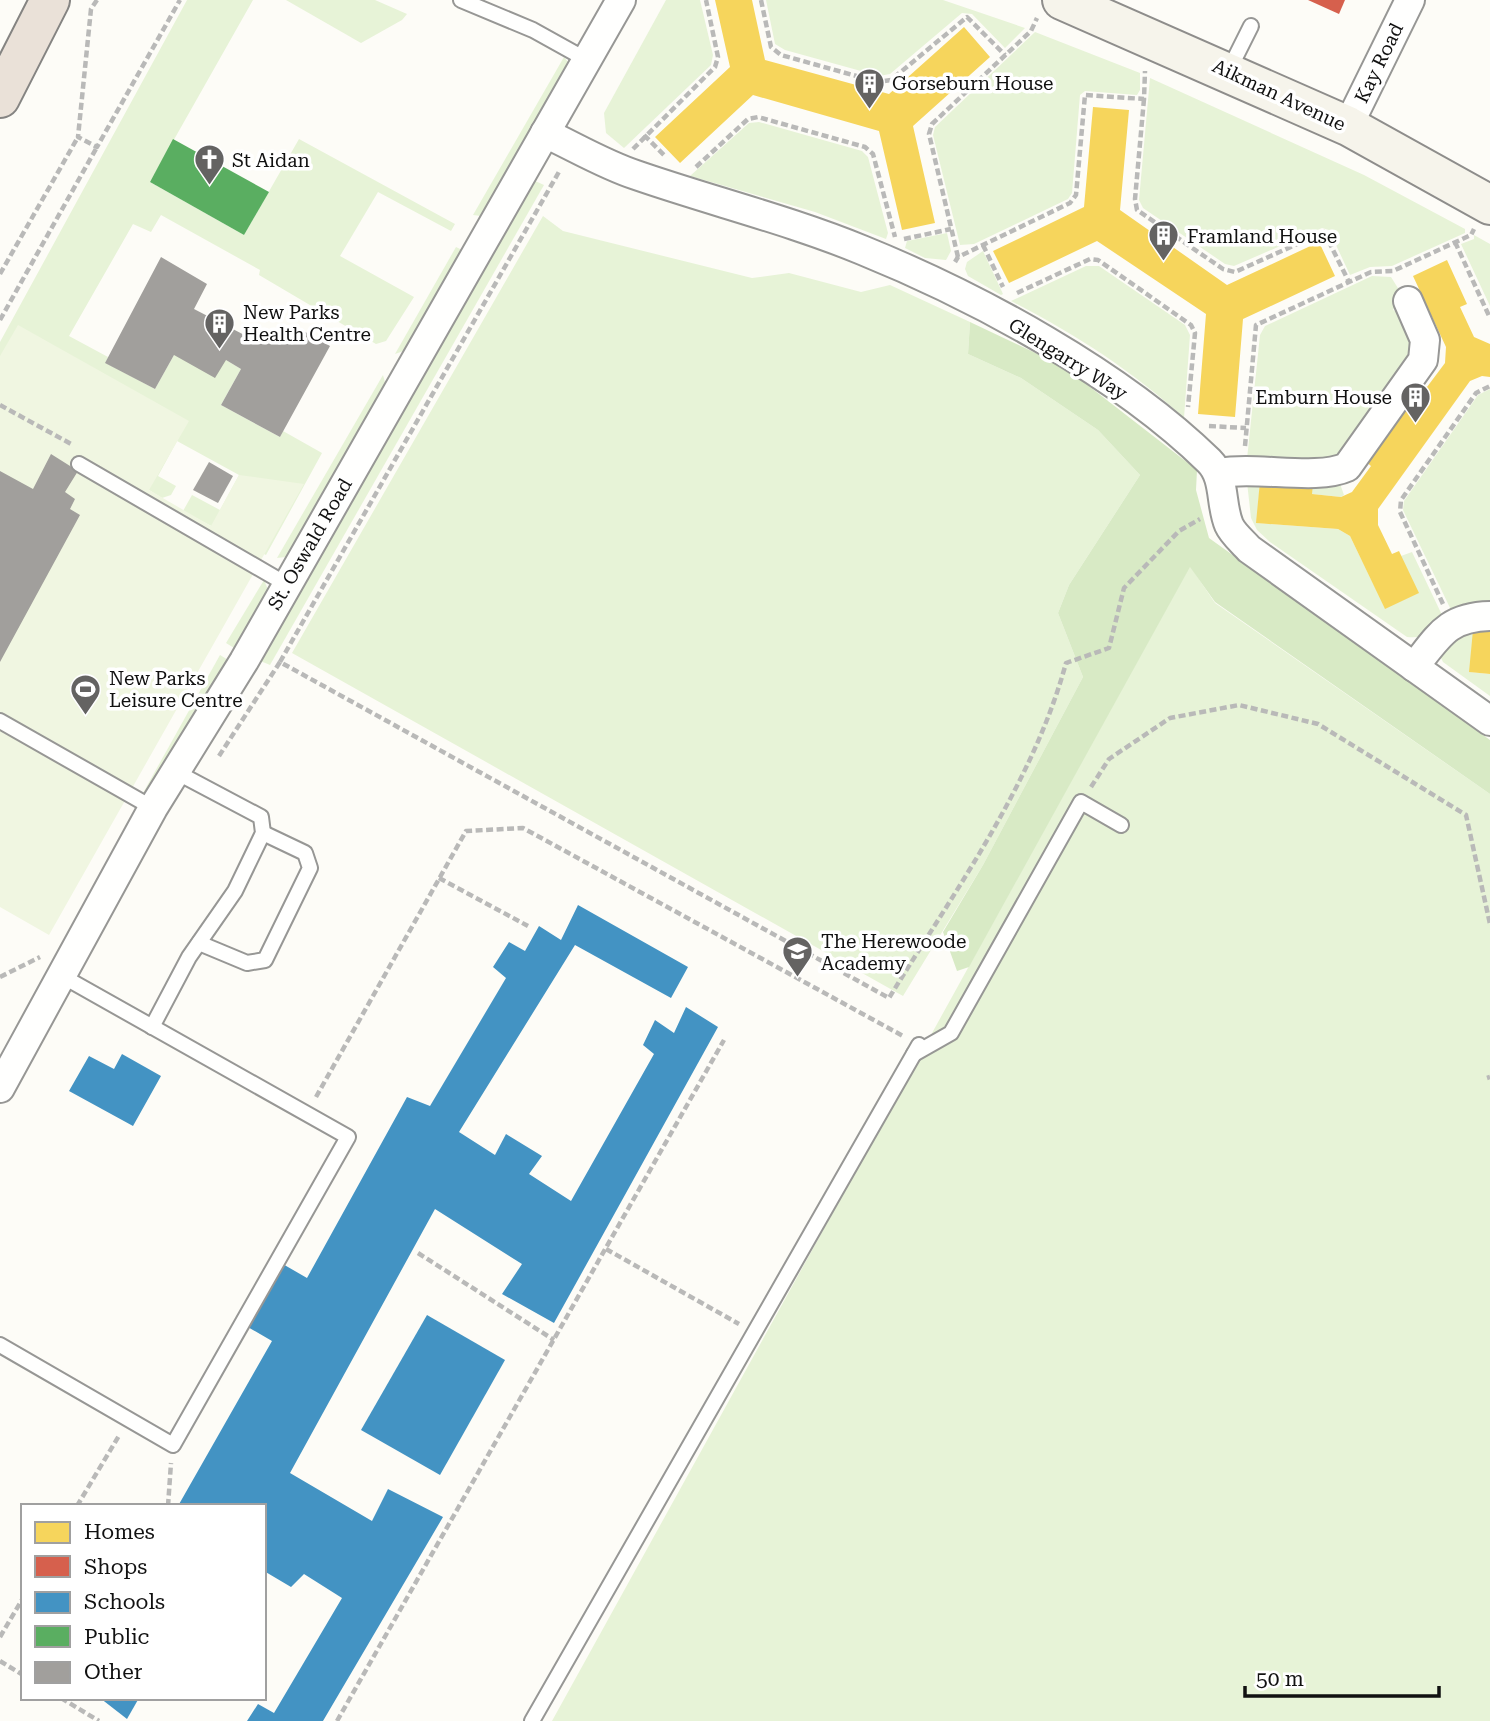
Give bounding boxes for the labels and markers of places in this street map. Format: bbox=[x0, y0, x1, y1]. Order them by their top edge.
building icon: Gorseburn House bbox=[852, 66, 886, 110]
place label: Gorseburn House bbox=[892, 72, 1053, 95]
church icon: St Aidan bbox=[192, 143, 226, 187]
place label: St Aidan bbox=[232, 149, 310, 172]
building icon: Framland House bbox=[1147, 219, 1181, 263]
place label: Framland House bbox=[1187, 225, 1337, 248]
place label: New Parks Health Centre bbox=[243, 301, 371, 346]
building icon: New Parks Health Centre bbox=[203, 306, 237, 350]
building icon: Emburn House bbox=[1398, 380, 1432, 424]
place label: Emburn House bbox=[1255, 386, 1392, 409]
place label: New Parks Leisure Centre bbox=[109, 667, 243, 712]
sports icon: New Parks Leisure Centre bbox=[69, 672, 103, 716]
place label: The Herewoode Academy bbox=[821, 930, 966, 975]
school or university icon: The Herewoode Academy bbox=[781, 935, 815, 979]

